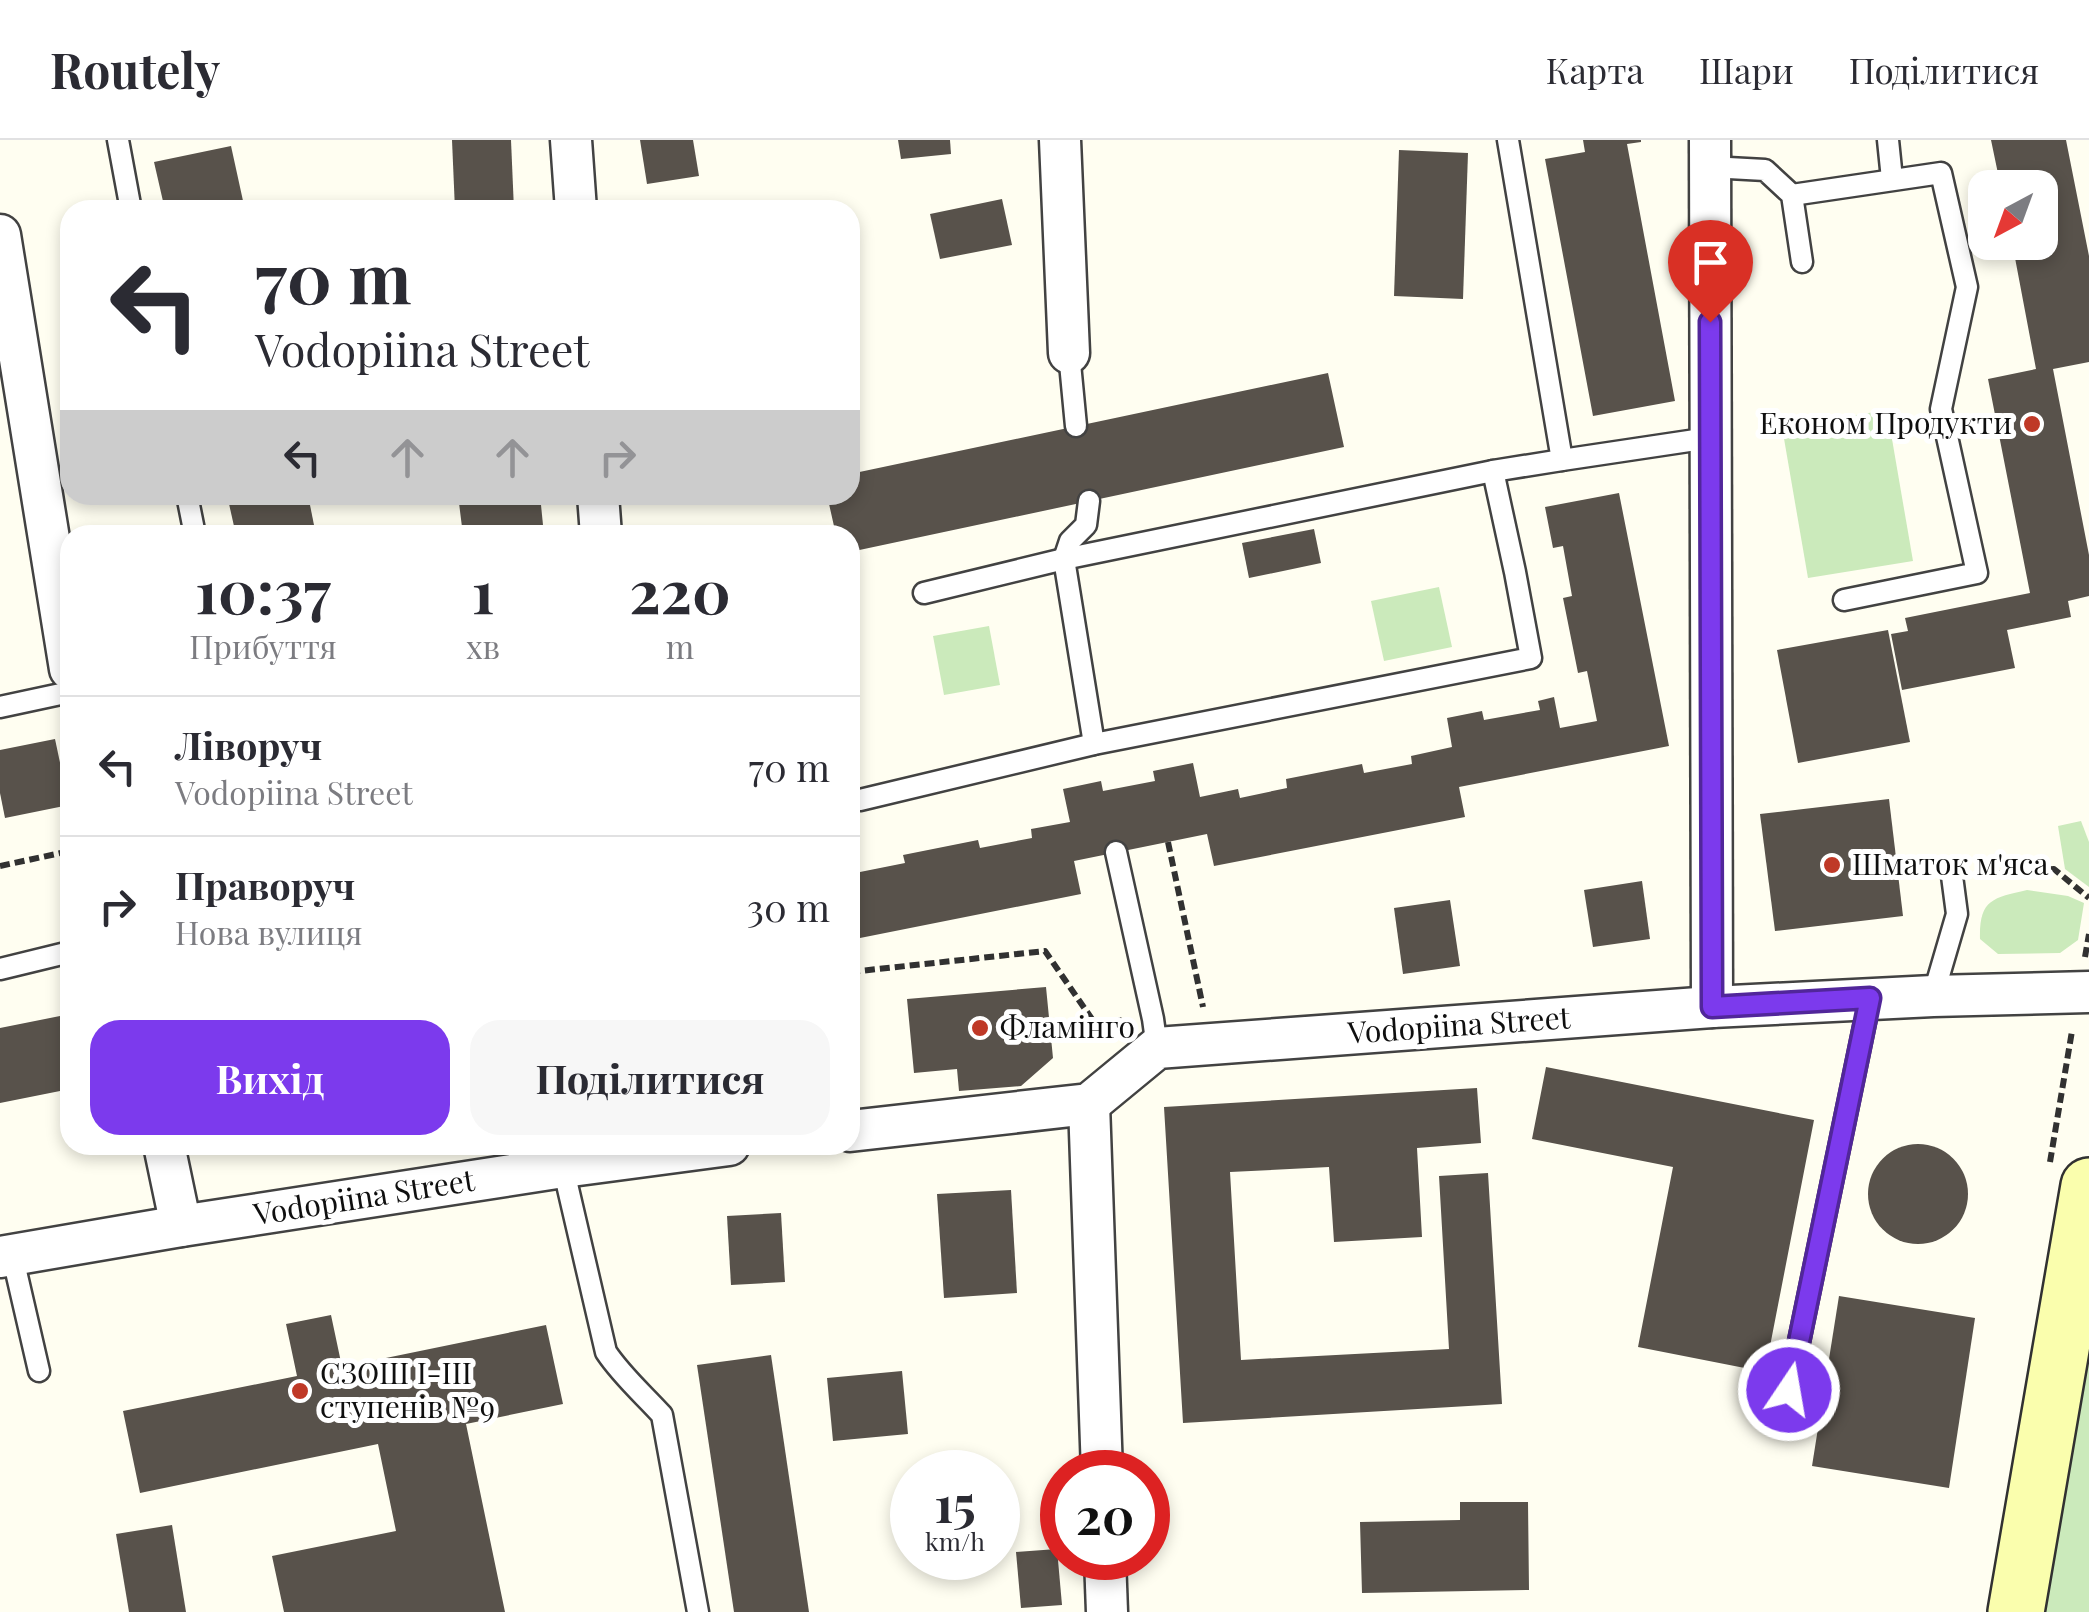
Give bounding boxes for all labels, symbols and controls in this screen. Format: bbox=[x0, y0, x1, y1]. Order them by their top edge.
text: Routely bbox=[50, 37, 220, 101]
text: Карта bbox=[1546, 46, 1644, 93]
text: Шари bbox=[1699, 46, 1794, 93]
text: Поділитися bbox=[1849, 46, 2039, 93]
north arrow bbox=[1968, 170, 2058, 260]
map controls bbox=[1968, 170, 2058, 260]
pin bbox=[1668, 220, 1753, 323]
text: 70 m bbox=[255, 228, 412, 322]
icon: arrive bbox=[1683, 235, 1738, 290]
icon: left bbox=[90, 240, 220, 370]
text: Vodopiina Street bbox=[255, 318, 589, 378]
place label: Економ Продукти bbox=[1759, 402, 2012, 442]
marker: Економ Продукти bbox=[2021, 413, 2043, 435]
icon: left bbox=[275, 430, 330, 485]
icon: ahead bbox=[380, 430, 435, 485]
icon: ahead bbox=[485, 430, 540, 485]
icon: right bbox=[590, 430, 645, 485]
text: 10:37 bbox=[195, 549, 331, 629]
text: 1 bbox=[471, 549, 494, 629]
text: 220 bbox=[629, 549, 731, 629]
text: Прибуття bbox=[189, 624, 337, 667]
text: хв bbox=[466, 624, 500, 667]
text: m bbox=[666, 624, 694, 667]
text: Ліворуч bbox=[175, 719, 322, 770]
icon: left bbox=[90, 739, 145, 794]
text: 70 m bbox=[749, 741, 830, 792]
text: Vodopiina Street bbox=[175, 770, 413, 813]
place label: Шматок м'яса bbox=[1852, 843, 2048, 883]
marker: Шматок м'яса bbox=[1821, 854, 1843, 876]
text: Праворуч bbox=[175, 859, 355, 910]
icon: right bbox=[90, 879, 145, 934]
text: 30 m bbox=[747, 881, 830, 932]
text: Нова вулиця bbox=[175, 910, 362, 953]
street label: Vodopiina Street bbox=[1345, 996, 1572, 1052]
place label: Фламінго bbox=[1000, 1006, 1135, 1046]
marker: Фламінго bbox=[969, 1017, 991, 1039]
button: Вихід bbox=[90, 1020, 450, 1135]
button: Поділитися bbox=[470, 1020, 830, 1135]
street label: Vodopiina Street bbox=[249, 1159, 477, 1233]
position arrow bbox=[1737, 1338, 1841, 1442]
place label: СЗОШ І-ІІІ ступенів №9 bbox=[320, 1352, 495, 1426]
marker: СЗОШ І-ІІІ ступенів №9 bbox=[289, 1380, 311, 1402]
speed limit sign: 20 bbox=[1040, 1450, 1170, 1580]
text: 15 bbox=[934, 1469, 976, 1536]
text: km/h bbox=[925, 1524, 985, 1557]

